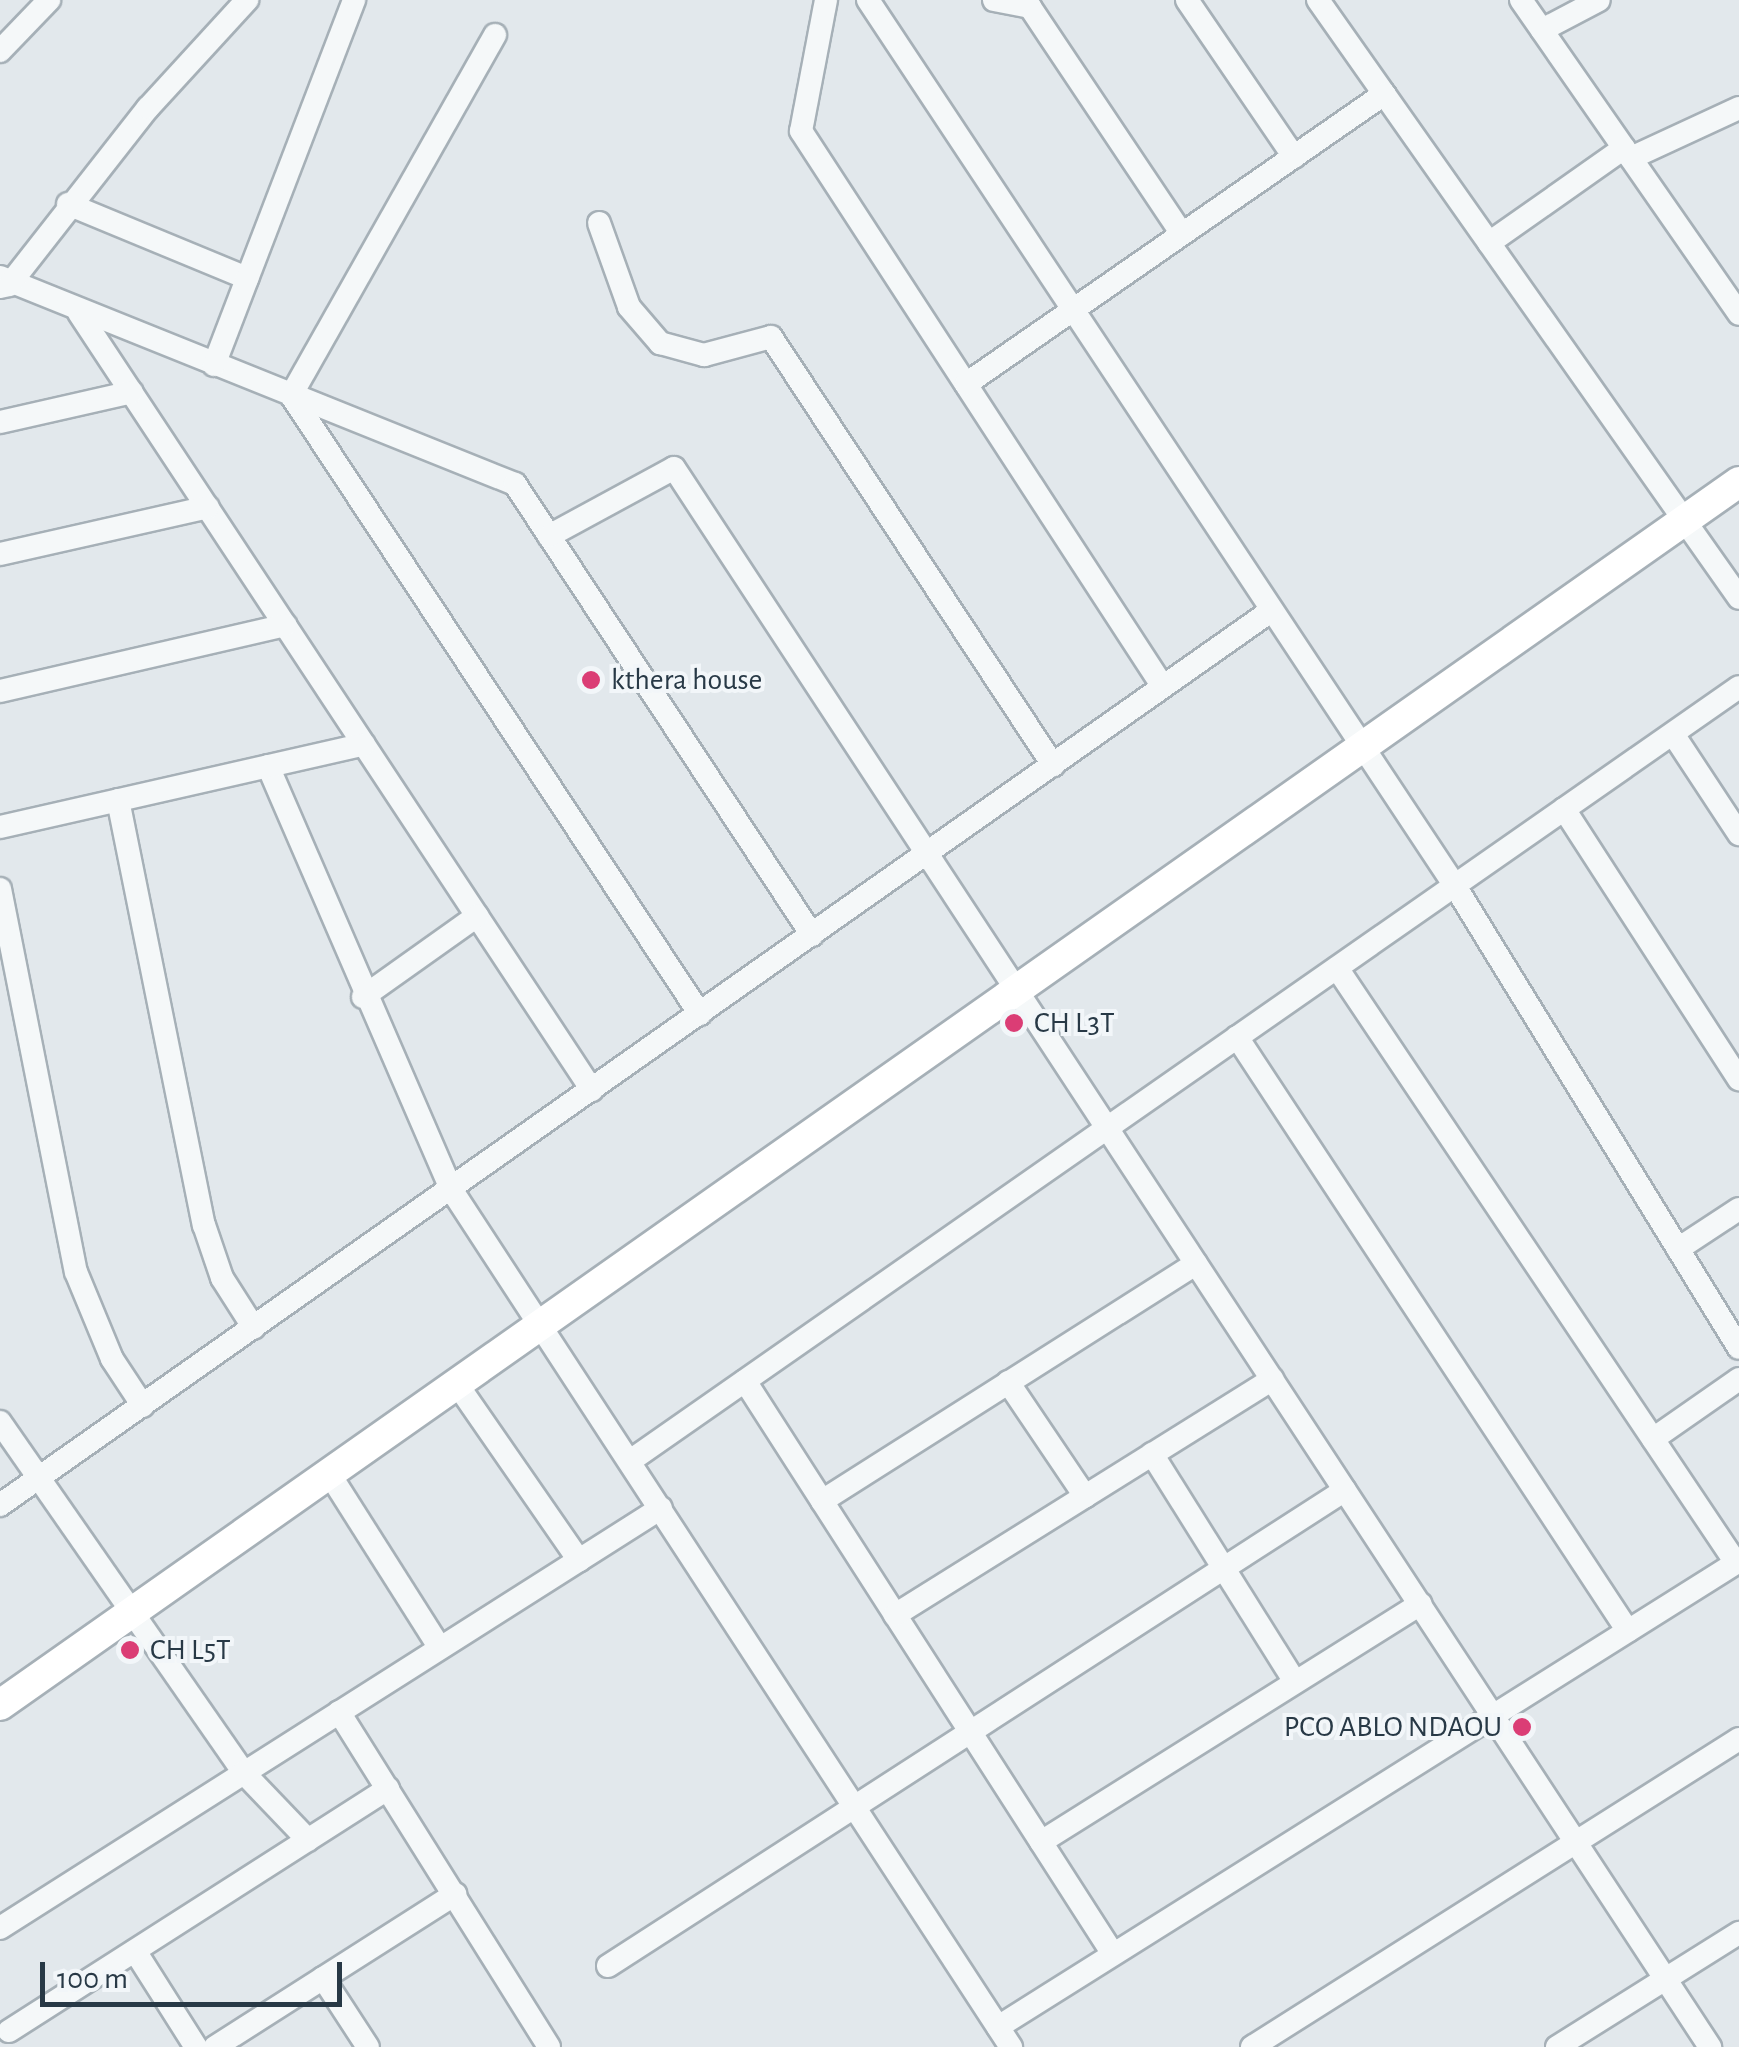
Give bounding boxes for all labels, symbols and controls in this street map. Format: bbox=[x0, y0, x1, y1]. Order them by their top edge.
place label: kthera house bbox=[611, 662, 762, 698]
marker: kthera house bbox=[580, 669, 602, 691]
place label: CH L3T bbox=[1034, 1005, 1115, 1041]
marker: CH L3T bbox=[1003, 1012, 1025, 1034]
place label: CH L5T bbox=[150, 1632, 231, 1668]
marker: CH L5T bbox=[119, 1639, 141, 1661]
place label: PCO ABLO NDAOU bbox=[1284, 1709, 1502, 1745]
marker: PCO ABLO NDAOU bbox=[1511, 1716, 1533, 1738]
scale bar bbox=[45, 1942, 348, 2004]
text: 100 m bbox=[57, 1964, 128, 1994]

